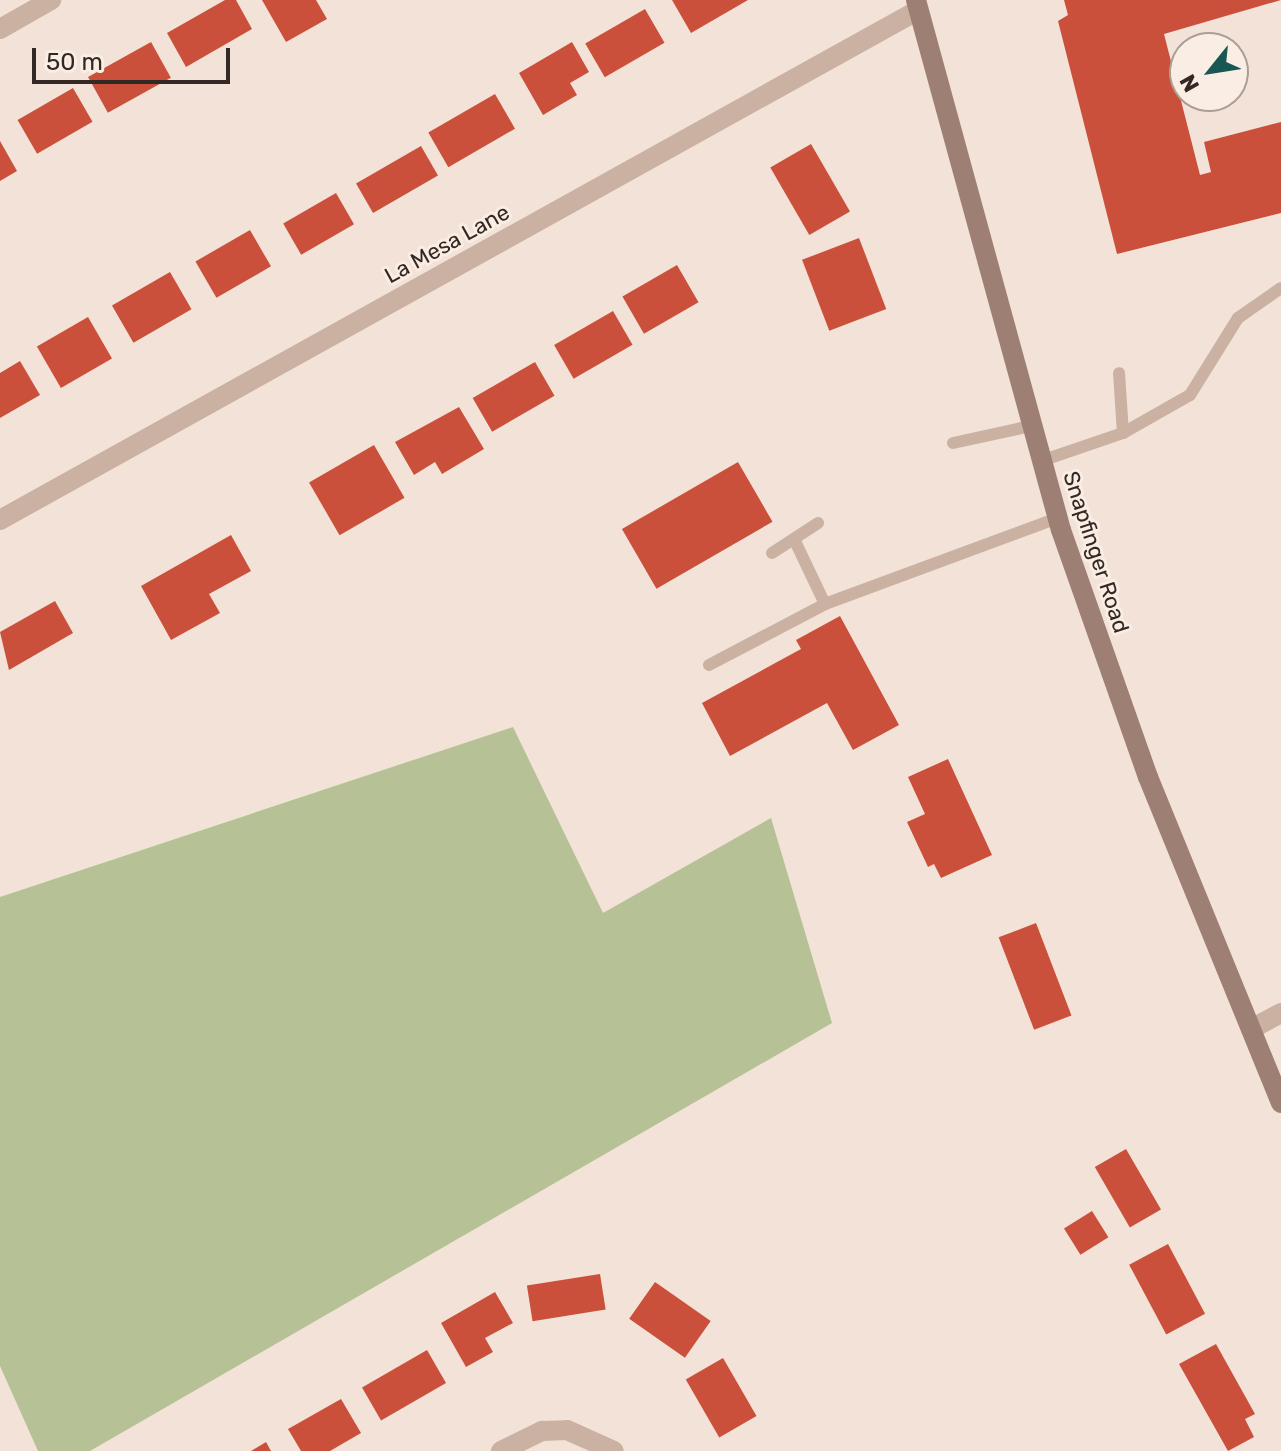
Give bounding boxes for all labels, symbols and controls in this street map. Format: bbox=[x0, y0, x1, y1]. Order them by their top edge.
scale bar bbox=[36, 32, 234, 82]
north arrow bbox=[1169, 32, 1249, 112]
text: 50 m bbox=[46, 48, 103, 76]
text: N bbox=[1174, 70, 1205, 97]
street label: La Mesa Lane bbox=[380, 199, 514, 289]
street label: Snapfinger Road bbox=[1057, 468, 1135, 636]

